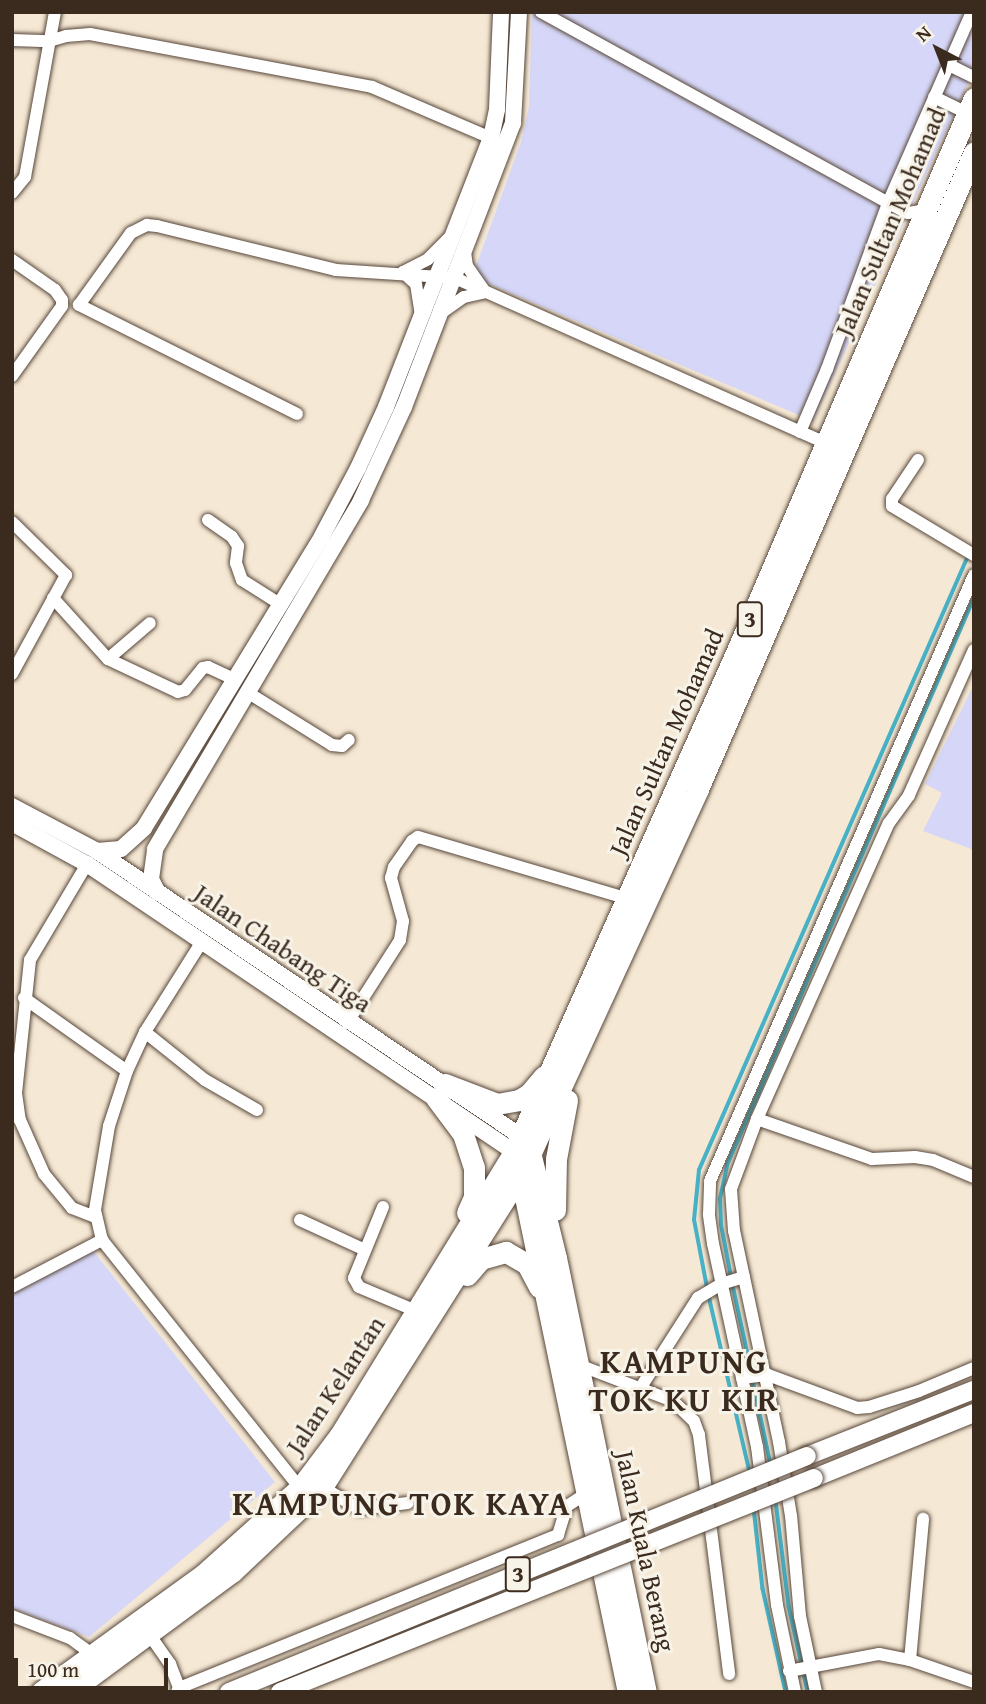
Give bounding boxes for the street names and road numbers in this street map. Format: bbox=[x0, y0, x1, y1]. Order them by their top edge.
street label: Jalan Sultan Mohamad bbox=[828, 103, 952, 341]
road number: 3 bbox=[736, 598, 764, 640]
street label: Jalan Sultan Mohamad bbox=[602, 624, 730, 860]
street label: Jalan Chabang Tiga bbox=[188, 877, 378, 1019]
street label: Jalan Kelantan bbox=[279, 1310, 391, 1460]
street label: Jalan Kuala Berang bbox=[609, 1448, 683, 1654]
road number: 3 bbox=[504, 1554, 532, 1594]

